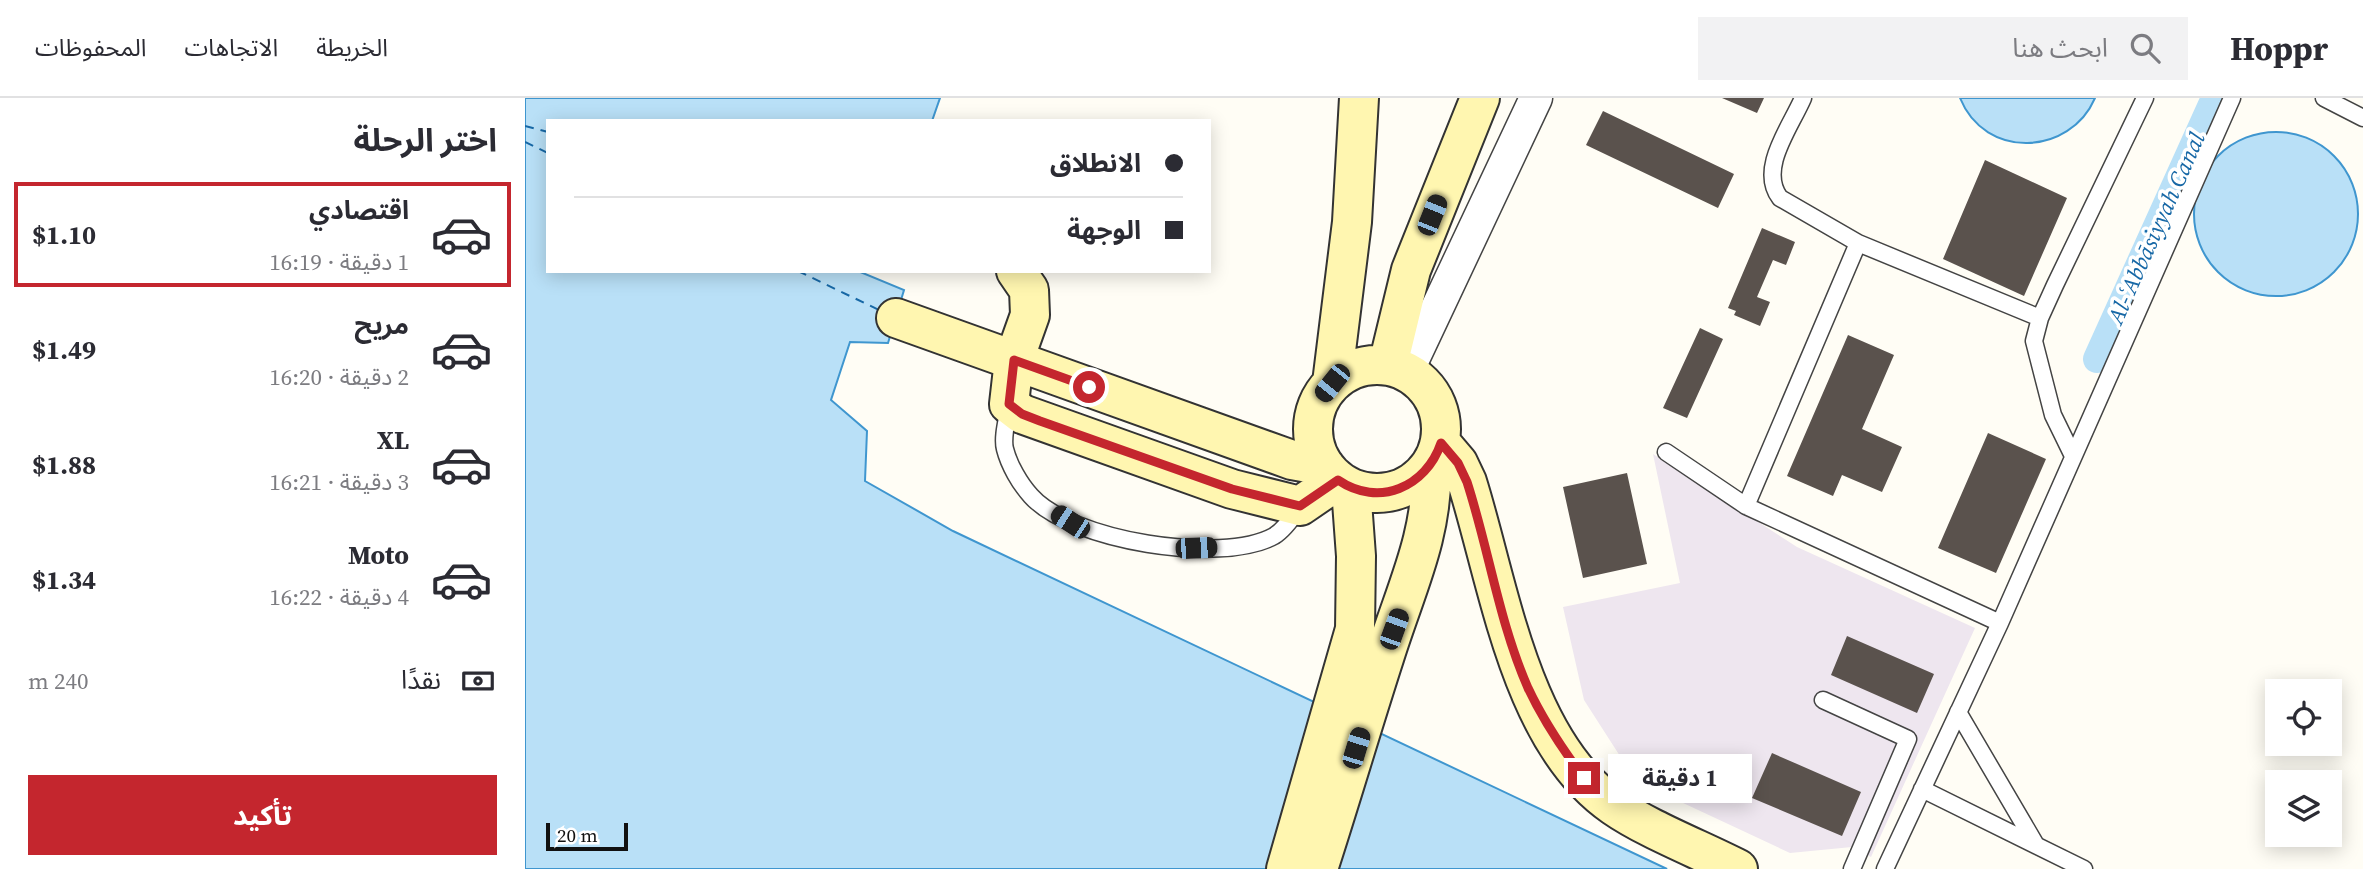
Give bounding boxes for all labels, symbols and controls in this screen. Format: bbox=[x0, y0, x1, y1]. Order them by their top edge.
search box bbox=[1698, 17, 2188, 80]
text: Hoppr bbox=[2230, 26, 2328, 71]
icon: search bbox=[2126, 29, 2164, 67]
text: ابحث هنا bbox=[2012, 30, 2108, 66]
text: المحفوظات bbox=[35, 31, 146, 64]
text: الاتجاهات bbox=[184, 31, 278, 64]
text: الخريطة bbox=[316, 31, 388, 64]
text: اختر الرحلة bbox=[354, 118, 497, 162]
water label: Al-ʿAbbāsiyyah Canal bbox=[2099, 127, 2213, 331]
text: الانطلاق bbox=[1050, 145, 1141, 181]
text: اقتصادي bbox=[309, 192, 409, 228]
car bbox=[1415, 192, 1450, 238]
icon: car bbox=[430, 203, 493, 266]
text: الوجهة bbox=[1067, 212, 1141, 248]
text: $1.10 bbox=[32, 217, 96, 253]
text: 1 دقيقة · 16:19 bbox=[269, 246, 409, 278]
text: مريح bbox=[354, 307, 409, 343]
icon: car bbox=[430, 318, 493, 381]
text: $1.49 bbox=[32, 332, 96, 368]
car bbox=[1311, 360, 1354, 406]
text: 2 دقيقة · 16:20 bbox=[269, 361, 409, 393]
route start bbox=[1073, 371, 1105, 403]
text: XL bbox=[377, 422, 409, 458]
icon: car bbox=[430, 433, 493, 496]
text: $1.88 bbox=[32, 447, 96, 483]
text: 3 دقيقة · 16:21 bbox=[269, 466, 409, 498]
car bbox=[1047, 502, 1094, 542]
text: Moto bbox=[348, 537, 409, 573]
car bbox=[1175, 537, 1218, 559]
icon: car bbox=[430, 548, 493, 611]
text: $1.34 bbox=[32, 562, 96, 598]
text: 4 دقيقة · 16:22 bbox=[269, 581, 409, 613]
car bbox=[1377, 606, 1412, 652]
text: نقدًا bbox=[401, 662, 441, 698]
icon: cash bbox=[459, 662, 497, 700]
text: 240 m bbox=[28, 665, 89, 697]
map controls bbox=[2265, 679, 2342, 847]
button: locate bbox=[2265, 679, 2342, 756]
car bbox=[1340, 725, 1373, 771]
callout: 1 دقيقة bbox=[1609, 754, 1752, 802]
route end bbox=[1568, 762, 1600, 794]
text: 1 دقيقة bbox=[1642, 762, 1718, 794]
button: layers bbox=[2265, 770, 2342, 847]
button: تأكيد bbox=[28, 775, 497, 855]
scale bar bbox=[546, 820, 628, 852]
text: 20 m bbox=[557, 822, 598, 848]

